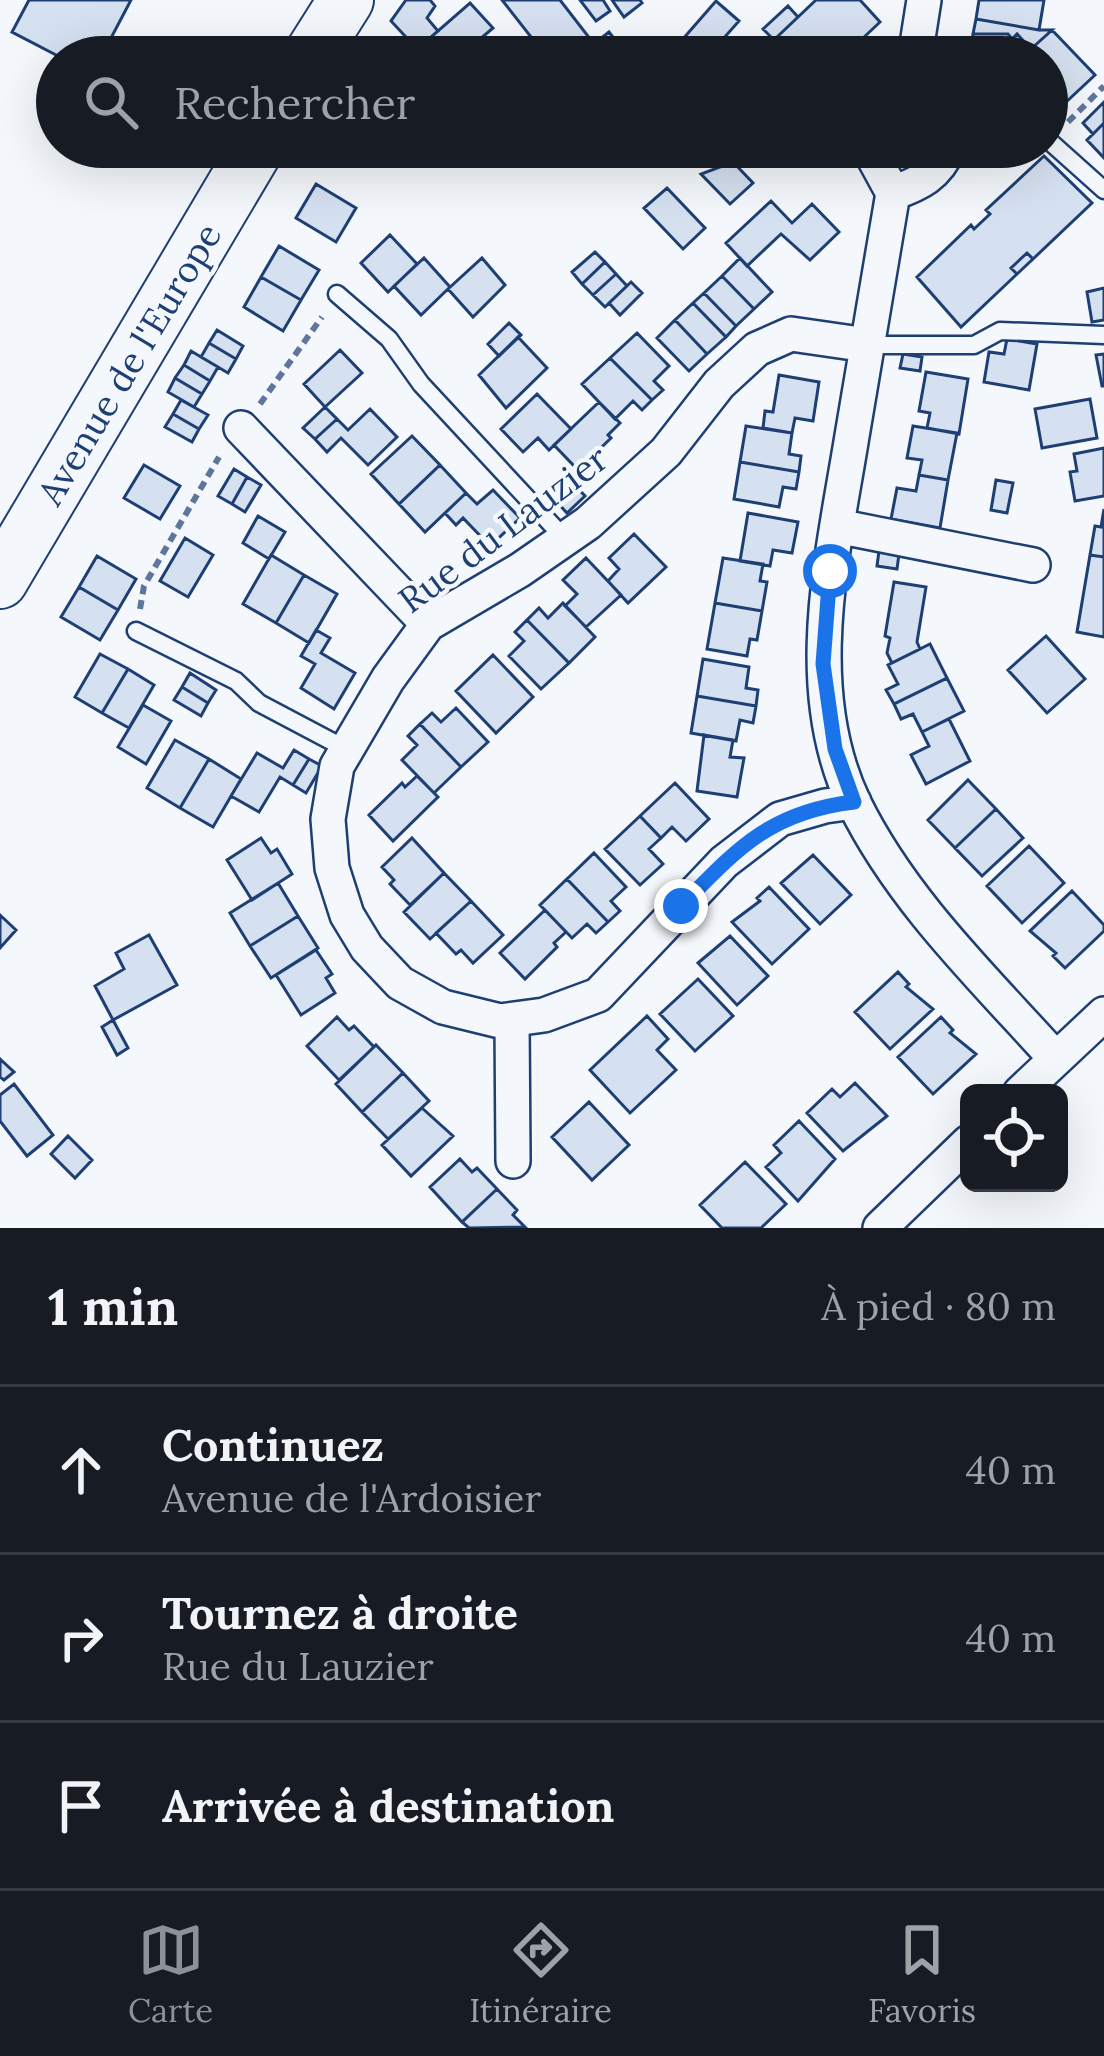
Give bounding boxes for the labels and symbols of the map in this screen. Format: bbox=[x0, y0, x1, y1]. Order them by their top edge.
street label: Avenue de l'Europe bbox=[26, 215, 231, 514]
street label: Rue du Lauzier bbox=[389, 435, 617, 623]
route start bbox=[803, 544, 857, 598]
route end bbox=[654, 879, 708, 933]

